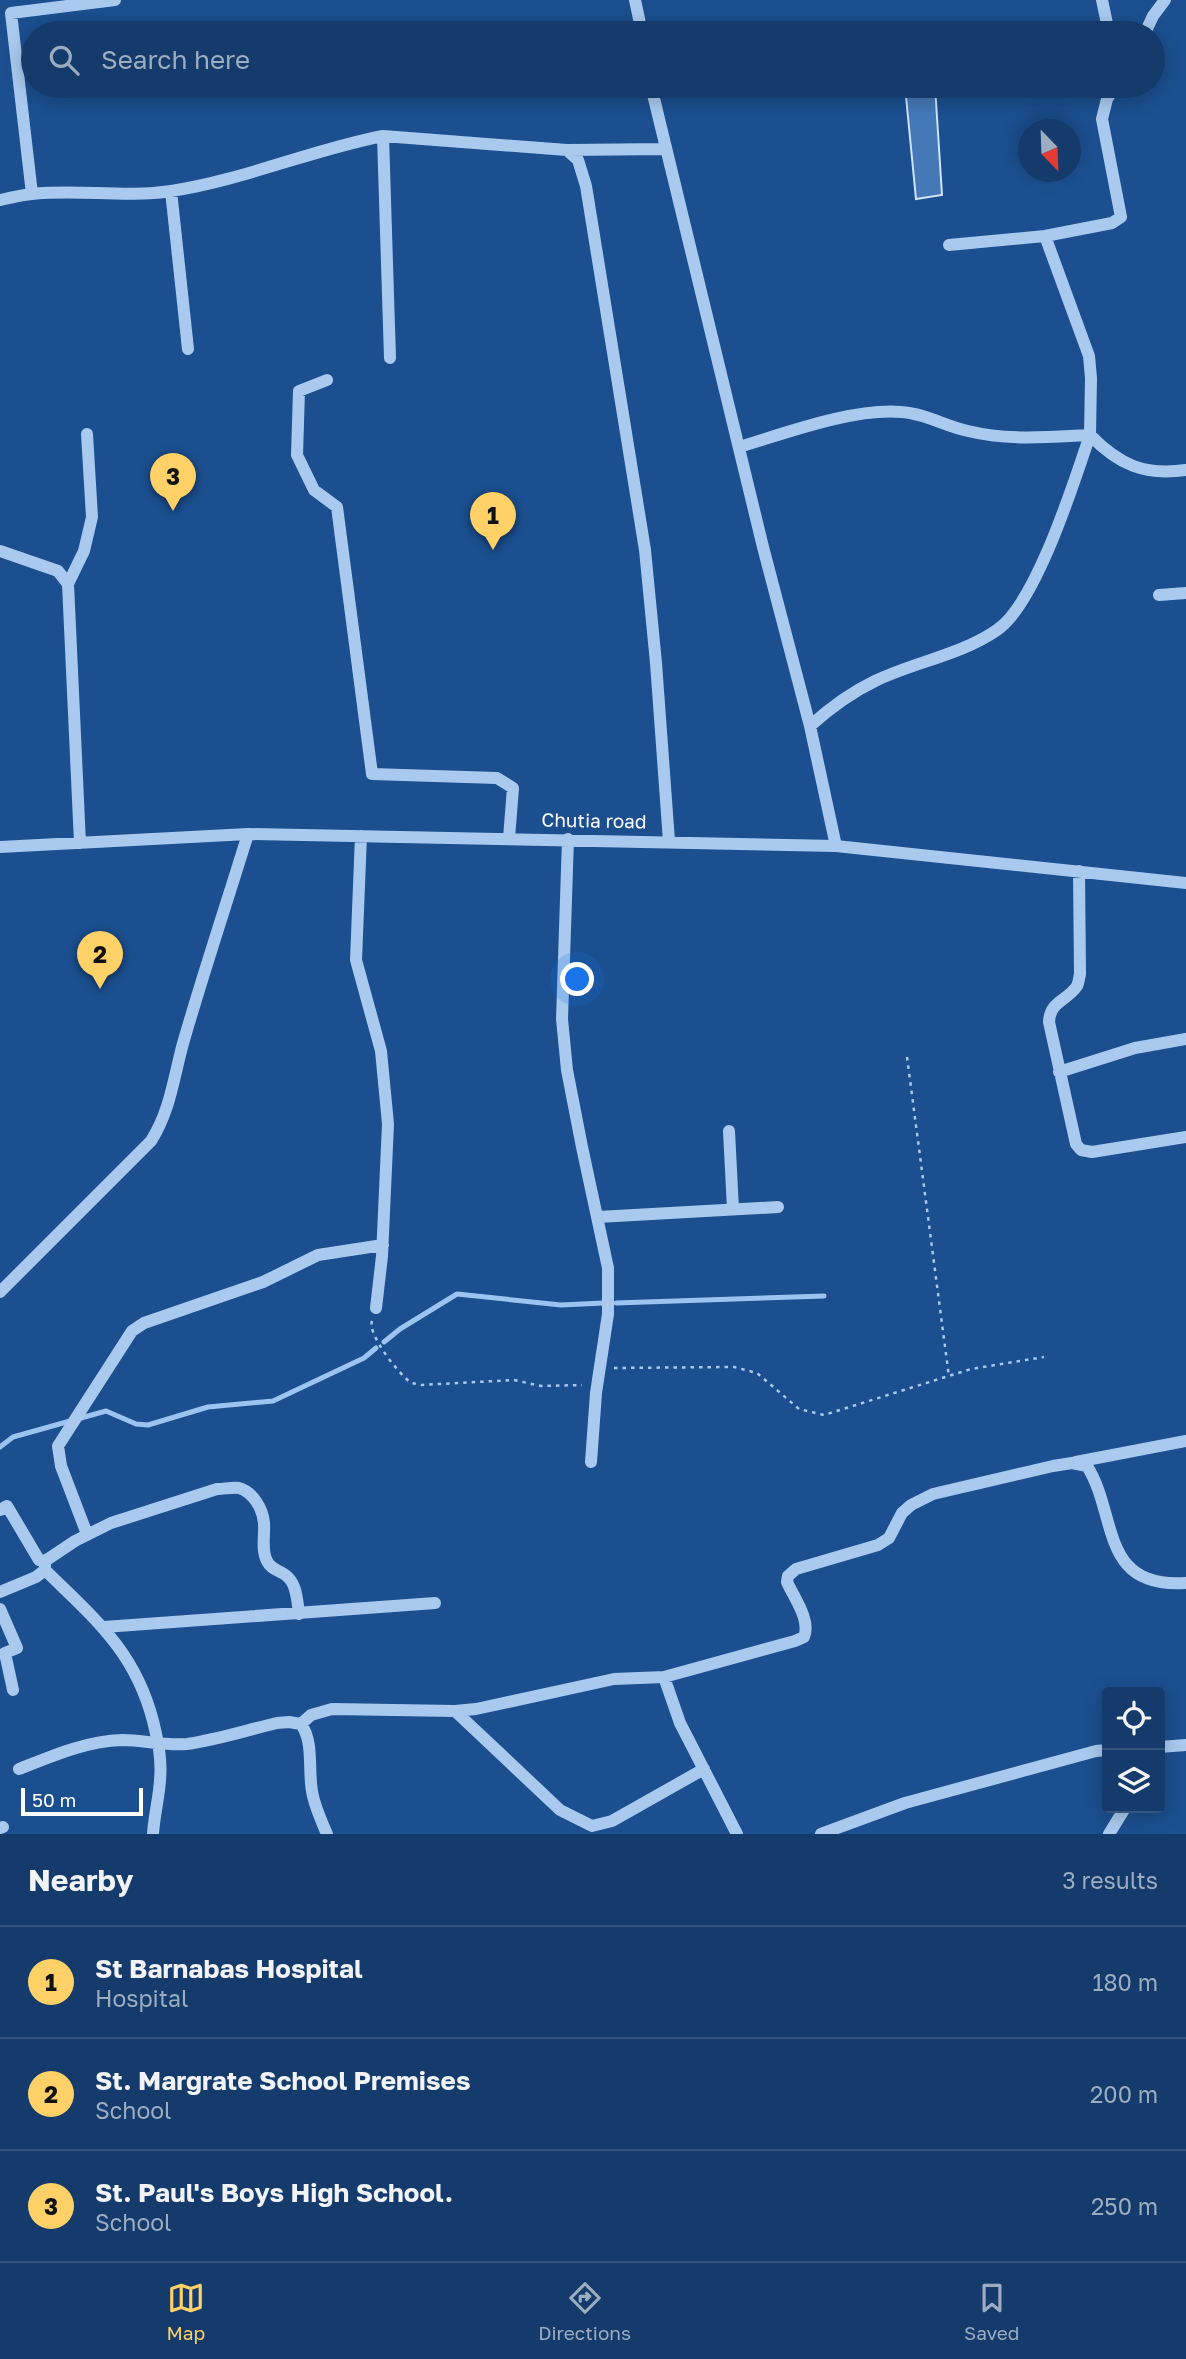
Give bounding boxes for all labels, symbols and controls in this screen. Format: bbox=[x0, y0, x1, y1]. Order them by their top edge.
search box bbox=[21, 21, 1165, 98]
icon: search bbox=[45, 41, 83, 79]
text: Search here bbox=[101, 44, 250, 75]
north arrow bbox=[1018, 119, 1081, 182]
pin: 3 bbox=[150, 453, 196, 511]
pin: 1 bbox=[470, 492, 516, 550]
street label: Chutia road bbox=[541, 808, 647, 832]
pin: 2 bbox=[77, 931, 123, 989]
your location bbox=[560, 962, 594, 996]
map controls bbox=[1102, 1687, 1165, 1813]
button: locate bbox=[1102, 1687, 1165, 1750]
button: layers bbox=[1102, 1750, 1165, 1813]
scale bar bbox=[21, 1785, 144, 1817]
text: 50 m bbox=[32, 1788, 76, 1811]
text: Nearby bbox=[28, 1862, 133, 1898]
text: 3 results bbox=[1062, 1866, 1158, 1894]
text: St Barnabas Hospital bbox=[95, 1953, 363, 1984]
text: 1 bbox=[45, 1968, 57, 1996]
text: 180 m bbox=[1092, 1968, 1158, 1996]
text: Hospital bbox=[95, 1984, 188, 2012]
text: St. Margrate School Premises bbox=[95, 2065, 470, 2096]
text: 2 bbox=[44, 2080, 58, 2108]
text: 200 m bbox=[1090, 2080, 1158, 2108]
text: School bbox=[95, 2096, 171, 2124]
text: St. Paul's Boys High School. bbox=[95, 2177, 453, 2208]
text: 3 bbox=[44, 2192, 58, 2220]
text: 250 m bbox=[1091, 2192, 1158, 2220]
text: School bbox=[95, 2208, 171, 2236]
tab: Map bbox=[166, 2279, 205, 2344]
tab: Directions bbox=[538, 2279, 631, 2344]
tab: Saved bbox=[964, 2279, 1020, 2344]

